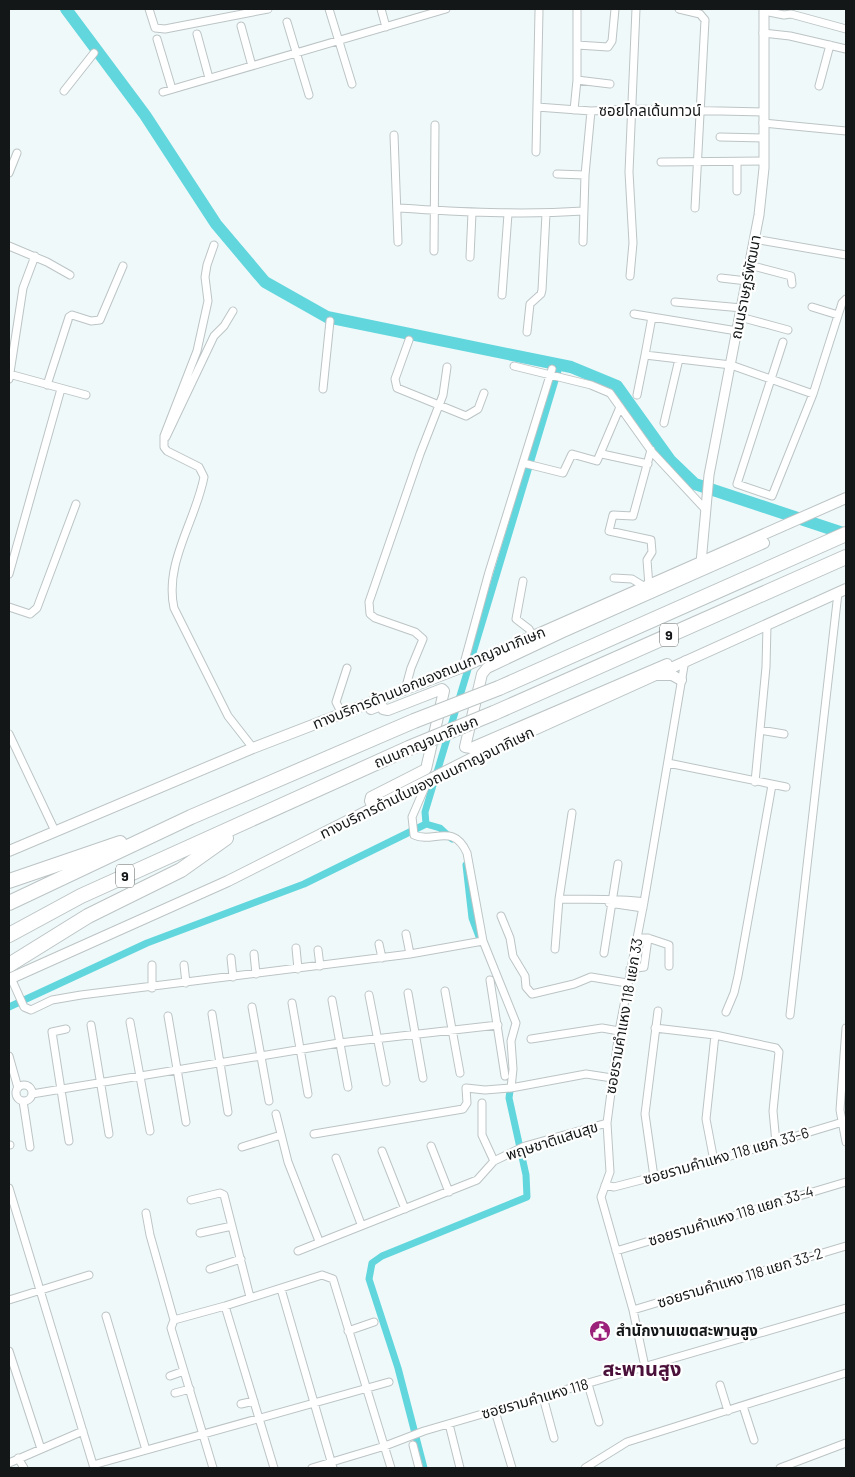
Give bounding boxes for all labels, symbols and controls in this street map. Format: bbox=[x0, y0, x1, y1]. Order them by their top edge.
street label: ซอยโกลเด้นทาวน์ bbox=[599, 101, 701, 119]
street label: ถนนราษฏร์พัฒนา bbox=[726, 233, 764, 341]
street label: ทางบริการด้านนอกของถนนกาญจนาภิเษก bbox=[310, 622, 548, 732]
road number: 9 bbox=[660, 624, 678, 646]
street label: ถนนกาญจนาภิเษก bbox=[371, 711, 480, 771]
street label: ทางบริการด้านในของถนนกาญจนาภิเษก bbox=[316, 722, 537, 842]
road number: 9 bbox=[116, 864, 134, 888]
street label: ซอยรามคำแหง 118 แยก 33 bbox=[600, 936, 646, 1095]
street label: พฤษชาติแสนสุข bbox=[503, 1117, 600, 1164]
street label: ซอยรามคำแหง 118 แยก 33-6 bbox=[641, 1123, 811, 1187]
street label: ซอยรามคำแหง 118 แยก 33-4 bbox=[646, 1181, 816, 1249]
street label: ซอยรามคำแหง 118 แยก 33-2 bbox=[655, 1243, 825, 1311]
public building icon: สำนักงานเขตสะพานสูง bbox=[588, 1319, 612, 1343]
place label: สำนักงานเขตสะพานสูง bbox=[616, 1321, 758, 1341]
district label: สะพานสูง bbox=[603, 1356, 681, 1381]
street label: ซอยรามคำแหง 118 bbox=[479, 1374, 590, 1422]

